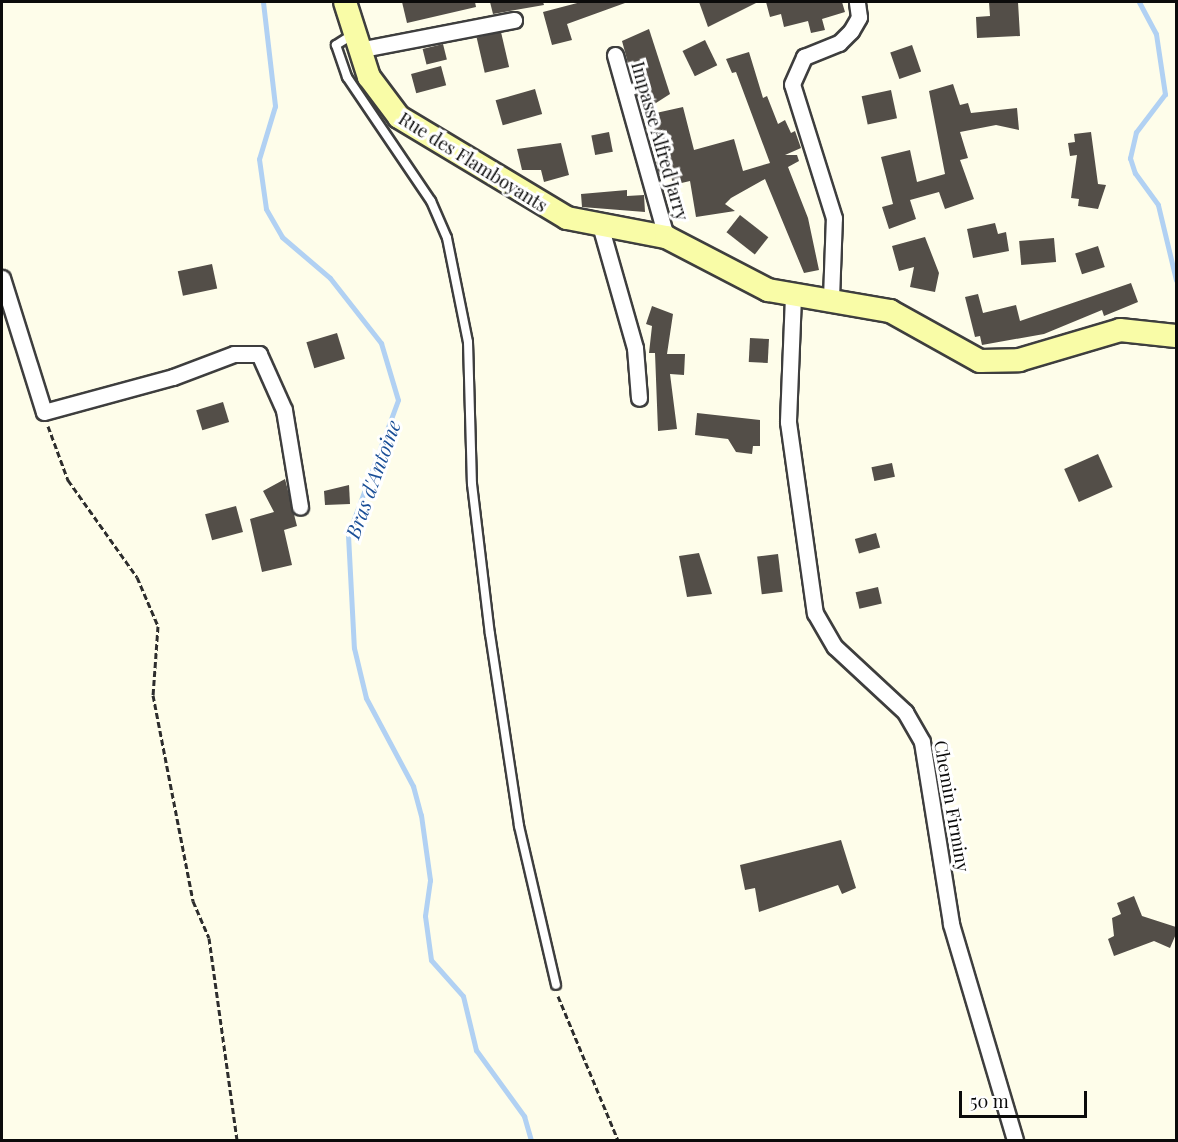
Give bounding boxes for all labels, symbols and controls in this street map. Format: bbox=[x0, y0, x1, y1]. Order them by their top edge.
street label: Impasse Alfred Jarry bbox=[627, 59, 693, 223]
street label: Rue des Flamboyants bbox=[395, 108, 551, 216]
water label: Bras d'Antoine bbox=[340, 417, 404, 541]
street label: Chemin Firminy bbox=[930, 739, 974, 873]
scale bar bbox=[962, 1079, 1090, 1117]
text: 50 m bbox=[970, 1089, 1009, 1113]

